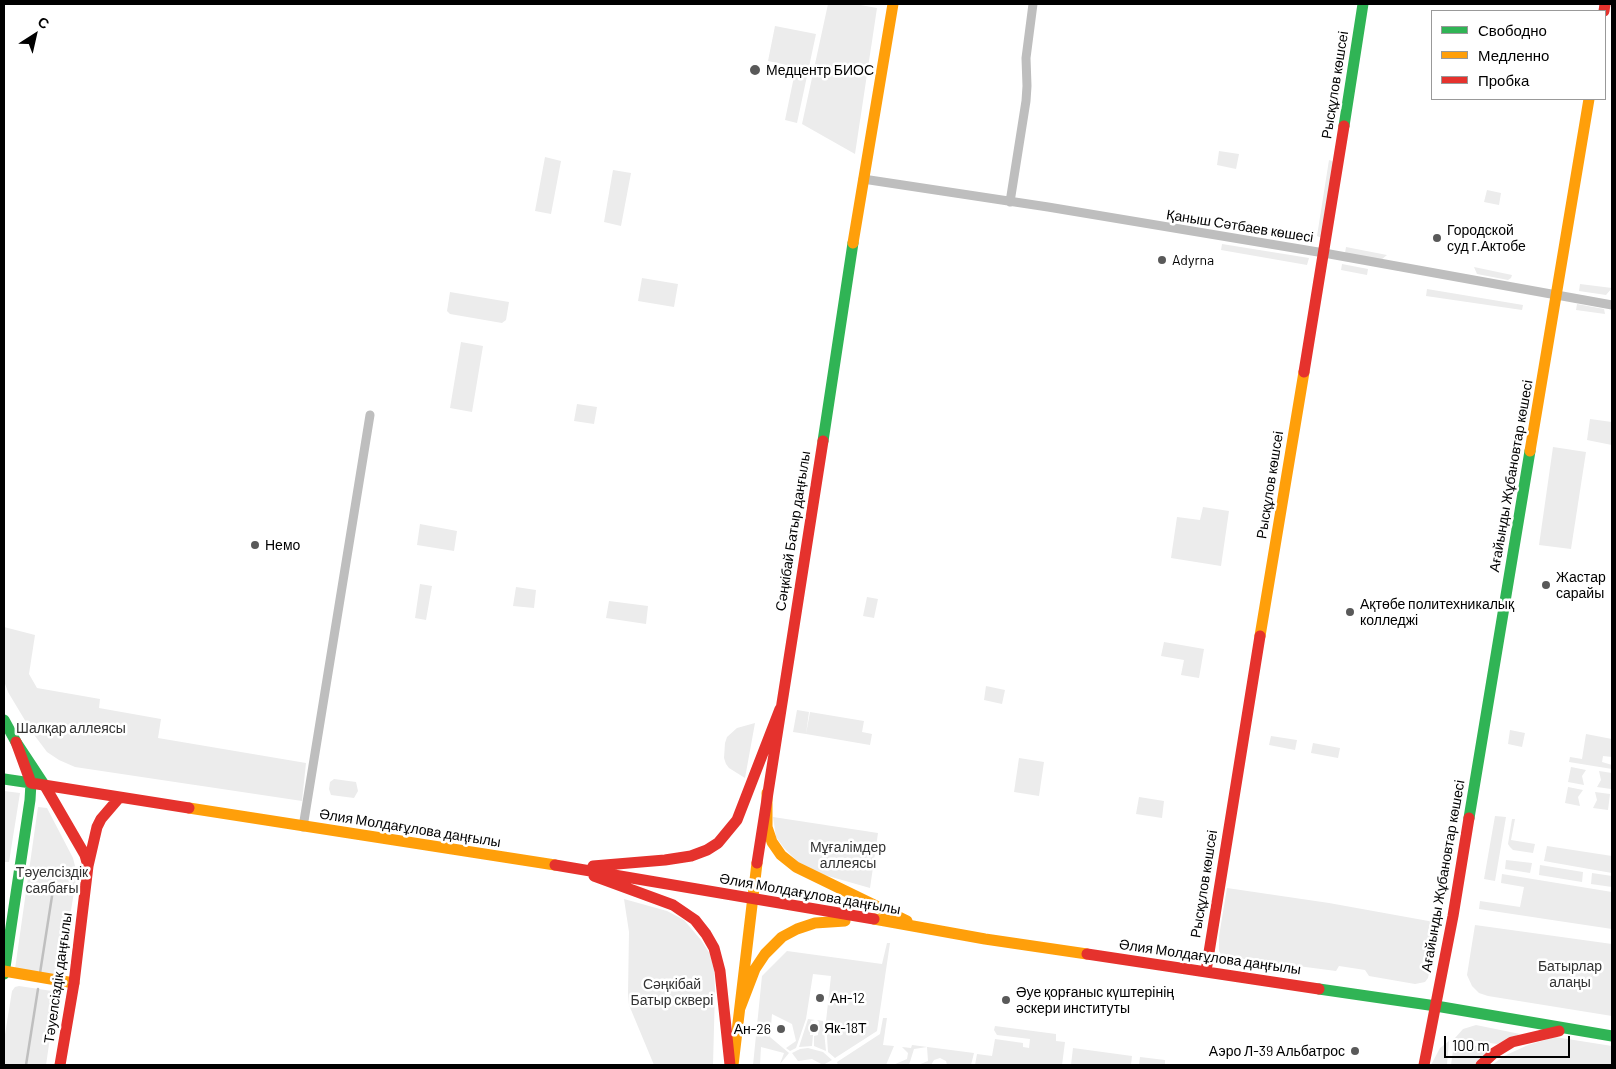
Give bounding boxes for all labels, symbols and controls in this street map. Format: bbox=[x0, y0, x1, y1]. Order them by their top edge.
north arrow bbox=[10, 10, 60, 60]
legend bbox=[1431, 10, 1606, 100]
text: С bbox=[35, 12, 53, 32]
text: Свободно bbox=[1478, 21, 1547, 39]
street label: Рысқұлов көшсеі bbox=[1318, 30, 1352, 140]
text: Медленно bbox=[1478, 46, 1549, 64]
place label: Медцентр БИОС bbox=[766, 62, 874, 78]
marker: Медцентр БИОС bbox=[748, 63, 762, 77]
text: Пробка bbox=[1478, 71, 1529, 89]
street label: Қаныш Сәтбаев көшесі bbox=[1165, 206, 1315, 246]
place label: Городской суд г.Актобе bbox=[1447, 222, 1526, 254]
marker: Городской суд г.Актобе bbox=[1431, 232, 1443, 244]
place label: Adyrna bbox=[1172, 252, 1214, 268]
marker: Adyrna bbox=[1156, 254, 1168, 266]
street label: Ағайынды Жұбановтар көшесі bbox=[1486, 379, 1536, 573]
street label: Рысқұлов көшсеі bbox=[1253, 430, 1287, 540]
street label: Сәңкібай Батыр даңғылы bbox=[772, 450, 814, 612]
place label: Немо bbox=[265, 537, 300, 553]
marker: Немо bbox=[249, 539, 261, 551]
place label: Жастар сарайы bbox=[1556, 569, 1606, 602]
marker: Жастар сарайы bbox=[1540, 579, 1552, 591]
place label: Ақтөбе политехникалық колледжі bbox=[1360, 596, 1514, 628]
marker: Ақтөбе политехникалық колледжі bbox=[1344, 606, 1356, 618]
park label: Шалқар аллеясы bbox=[16, 720, 126, 736]
street label: Ағайынды Жұбановтар көшесі bbox=[1418, 779, 1468, 973]
street label: Әлия Молдағұлова даңғылы bbox=[318, 805, 502, 851]
street label: Рысқұлов көшсеі bbox=[1187, 829, 1221, 939]
park label: Мұғалімдер аллеясы bbox=[810, 839, 886, 872]
park label: Тәуелсіздік саябағы bbox=[16, 864, 88, 896]
street label: Әлия Молдағұлова даңғылы bbox=[718, 870, 902, 918]
street label: Тәуелсіздік даңғылы bbox=[40, 911, 76, 1045]
street label: Әлия Молдағұлова даңғылы bbox=[1118, 936, 1302, 978]
park label: Батырлар алаңы bbox=[1538, 958, 1602, 990]
park label: Сәңкібай Батыр сквері bbox=[631, 976, 713, 1009]
place label: Әуе қорғаныс күштерінің әскери институты bbox=[1016, 984, 1174, 1016]
place label: Ан-12 bbox=[830, 990, 865, 1006]
marker: Ан-12 bbox=[814, 992, 826, 1004]
marker: Әуе қорғаныс күштерінің әскери институты bbox=[1000, 994, 1012, 1006]
place label: Як-18Т bbox=[824, 1020, 866, 1036]
place label: Ан-26 bbox=[734, 1021, 771, 1037]
marker: Як-18Т bbox=[808, 1022, 820, 1034]
marker: Ан-26 bbox=[775, 1023, 787, 1035]
scale bar bbox=[1446, 1026, 1572, 1058]
text: 100 m bbox=[1452, 1036, 1490, 1054]
place label: Аэро Л-39 Альбатрос bbox=[1209, 1043, 1345, 1059]
marker: Аэро Л-39 Альбатрос bbox=[1349, 1045, 1361, 1057]

